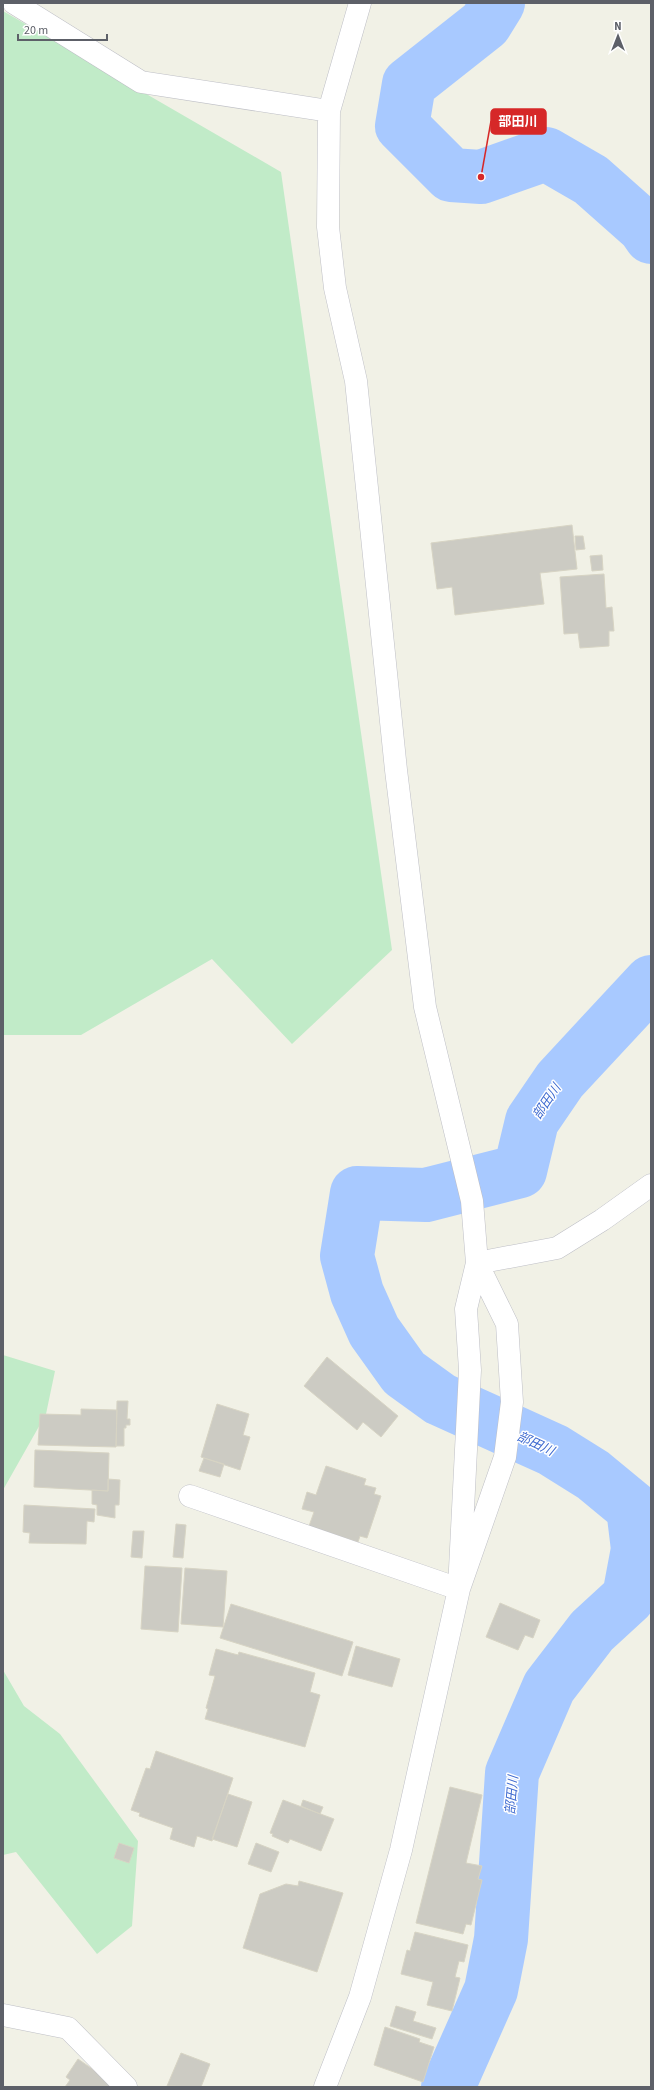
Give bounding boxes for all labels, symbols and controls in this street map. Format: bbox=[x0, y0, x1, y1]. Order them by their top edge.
scale bar bbox=[18, 16, 107, 42]
north arrow bbox=[598, 16, 638, 56]
text: N bbox=[614, 19, 622, 34]
text: 20 m bbox=[24, 22, 48, 39]
callout: 部田川 bbox=[491, 109, 546, 134]
text: 部田川 bbox=[498, 113, 538, 131]
water label: 部田川 bbox=[528, 1079, 566, 1123]
water label: 部田川 bbox=[514, 1428, 559, 1461]
water label: 部田川 bbox=[501, 1773, 523, 1815]

